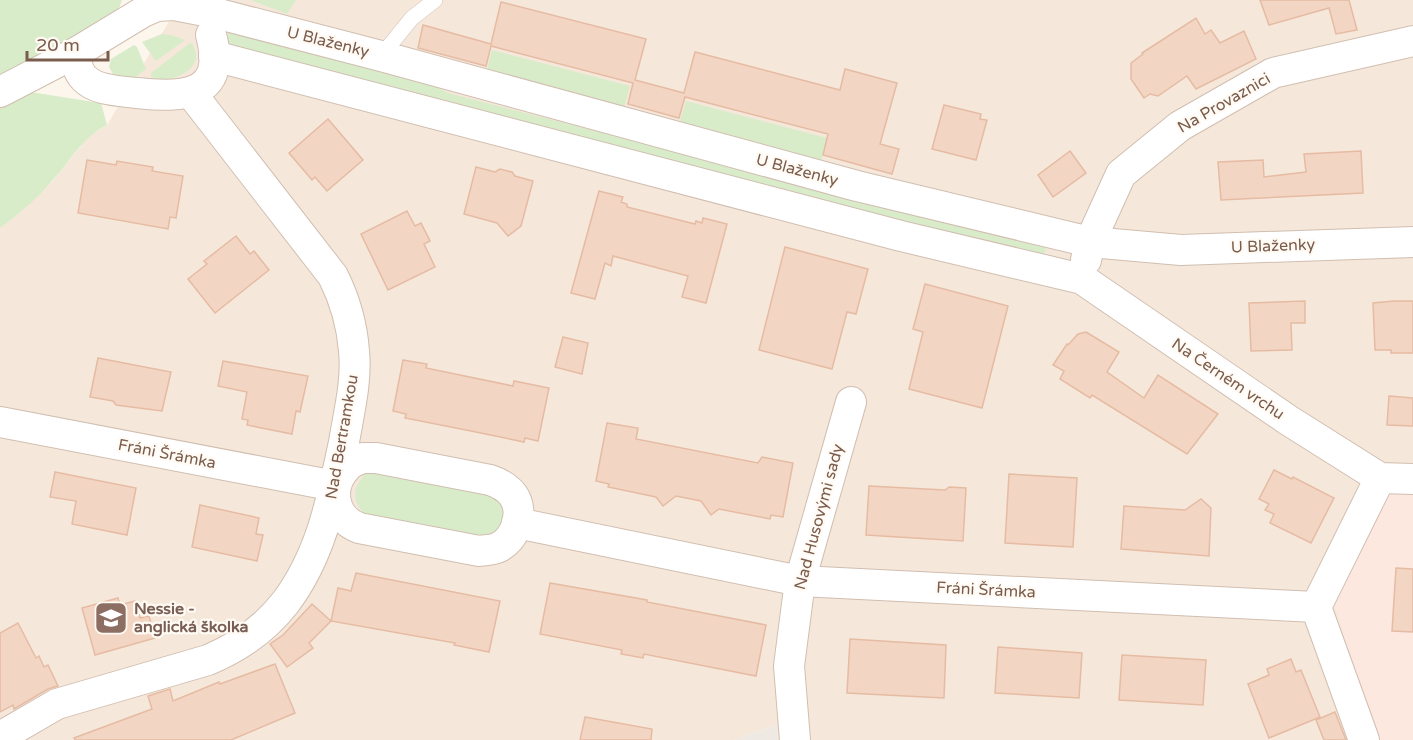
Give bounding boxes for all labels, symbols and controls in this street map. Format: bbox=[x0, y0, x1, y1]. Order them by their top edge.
street label: U Blaženky bbox=[285, 22, 372, 62]
scale bar bbox=[27, 24, 108, 62]
text: 20 m bbox=[36, 34, 80, 56]
street label: Na Provaznici bbox=[1174, 68, 1274, 138]
street label: U Blaženky bbox=[754, 149, 841, 191]
street label: U Blaženky bbox=[1231, 235, 1316, 257]
street label: Na Černém vrchu bbox=[1168, 334, 1288, 424]
street label: Nad Bertramkou bbox=[321, 373, 363, 501]
street label: Fráni Šrámka bbox=[116, 435, 218, 473]
street label: Nad Husovými sady bbox=[790, 441, 848, 592]
street label: Fráni Šrámka bbox=[936, 577, 1036, 603]
place label: Nessie - anglická školka bbox=[134, 599, 249, 637]
school or university icon: Nessie - anglická školka bbox=[93, 600, 129, 636]

